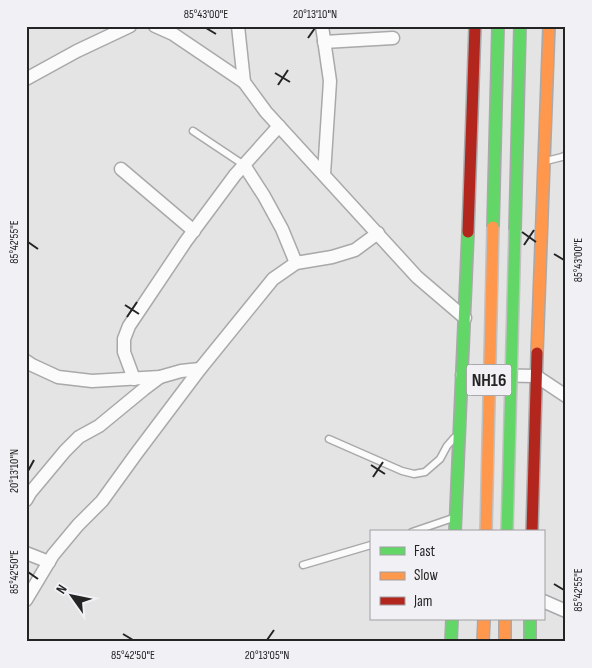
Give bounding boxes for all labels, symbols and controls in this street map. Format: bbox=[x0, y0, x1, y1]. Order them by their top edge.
text: 85°43'00"E bbox=[184, 7, 228, 22]
text: 20°13'10"N bbox=[293, 7, 337, 22]
text: 85°42'55"E bbox=[7, 220, 22, 264]
text: 85°43'00"E bbox=[571, 238, 586, 282]
road number: NH16 bbox=[466, 364, 512, 396]
text: 20°13'10"N bbox=[7, 449, 22, 493]
legend bbox=[370, 530, 544, 620]
text: Fast bbox=[414, 542, 436, 561]
text: 85°42'50"E bbox=[7, 550, 22, 594]
text: Slow bbox=[414, 566, 438, 585]
text: 85°42'55"E bbox=[571, 568, 586, 612]
north arrow bbox=[48, 570, 98, 620]
text: N bbox=[52, 581, 71, 597]
text: Jam bbox=[413, 592, 432, 611]
text: 85°42'50"E bbox=[111, 648, 155, 663]
text: 20°13'05"N bbox=[245, 648, 289, 663]

